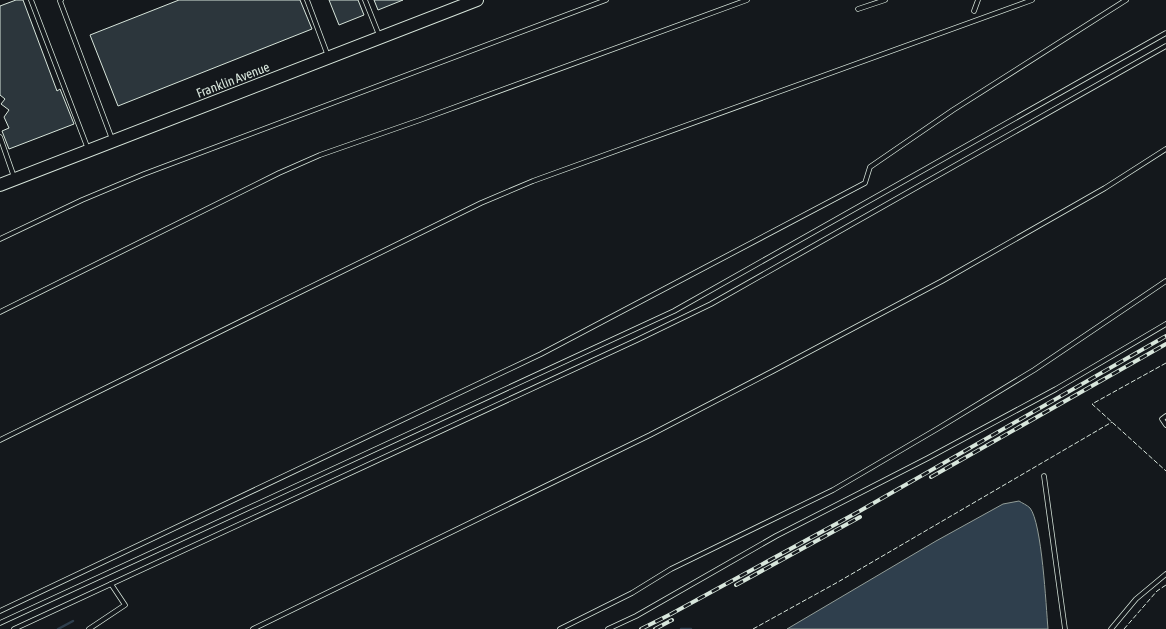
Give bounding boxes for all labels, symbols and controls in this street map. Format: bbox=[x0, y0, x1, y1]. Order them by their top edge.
street label: Franklin Avenue bbox=[194, 59, 272, 101]

